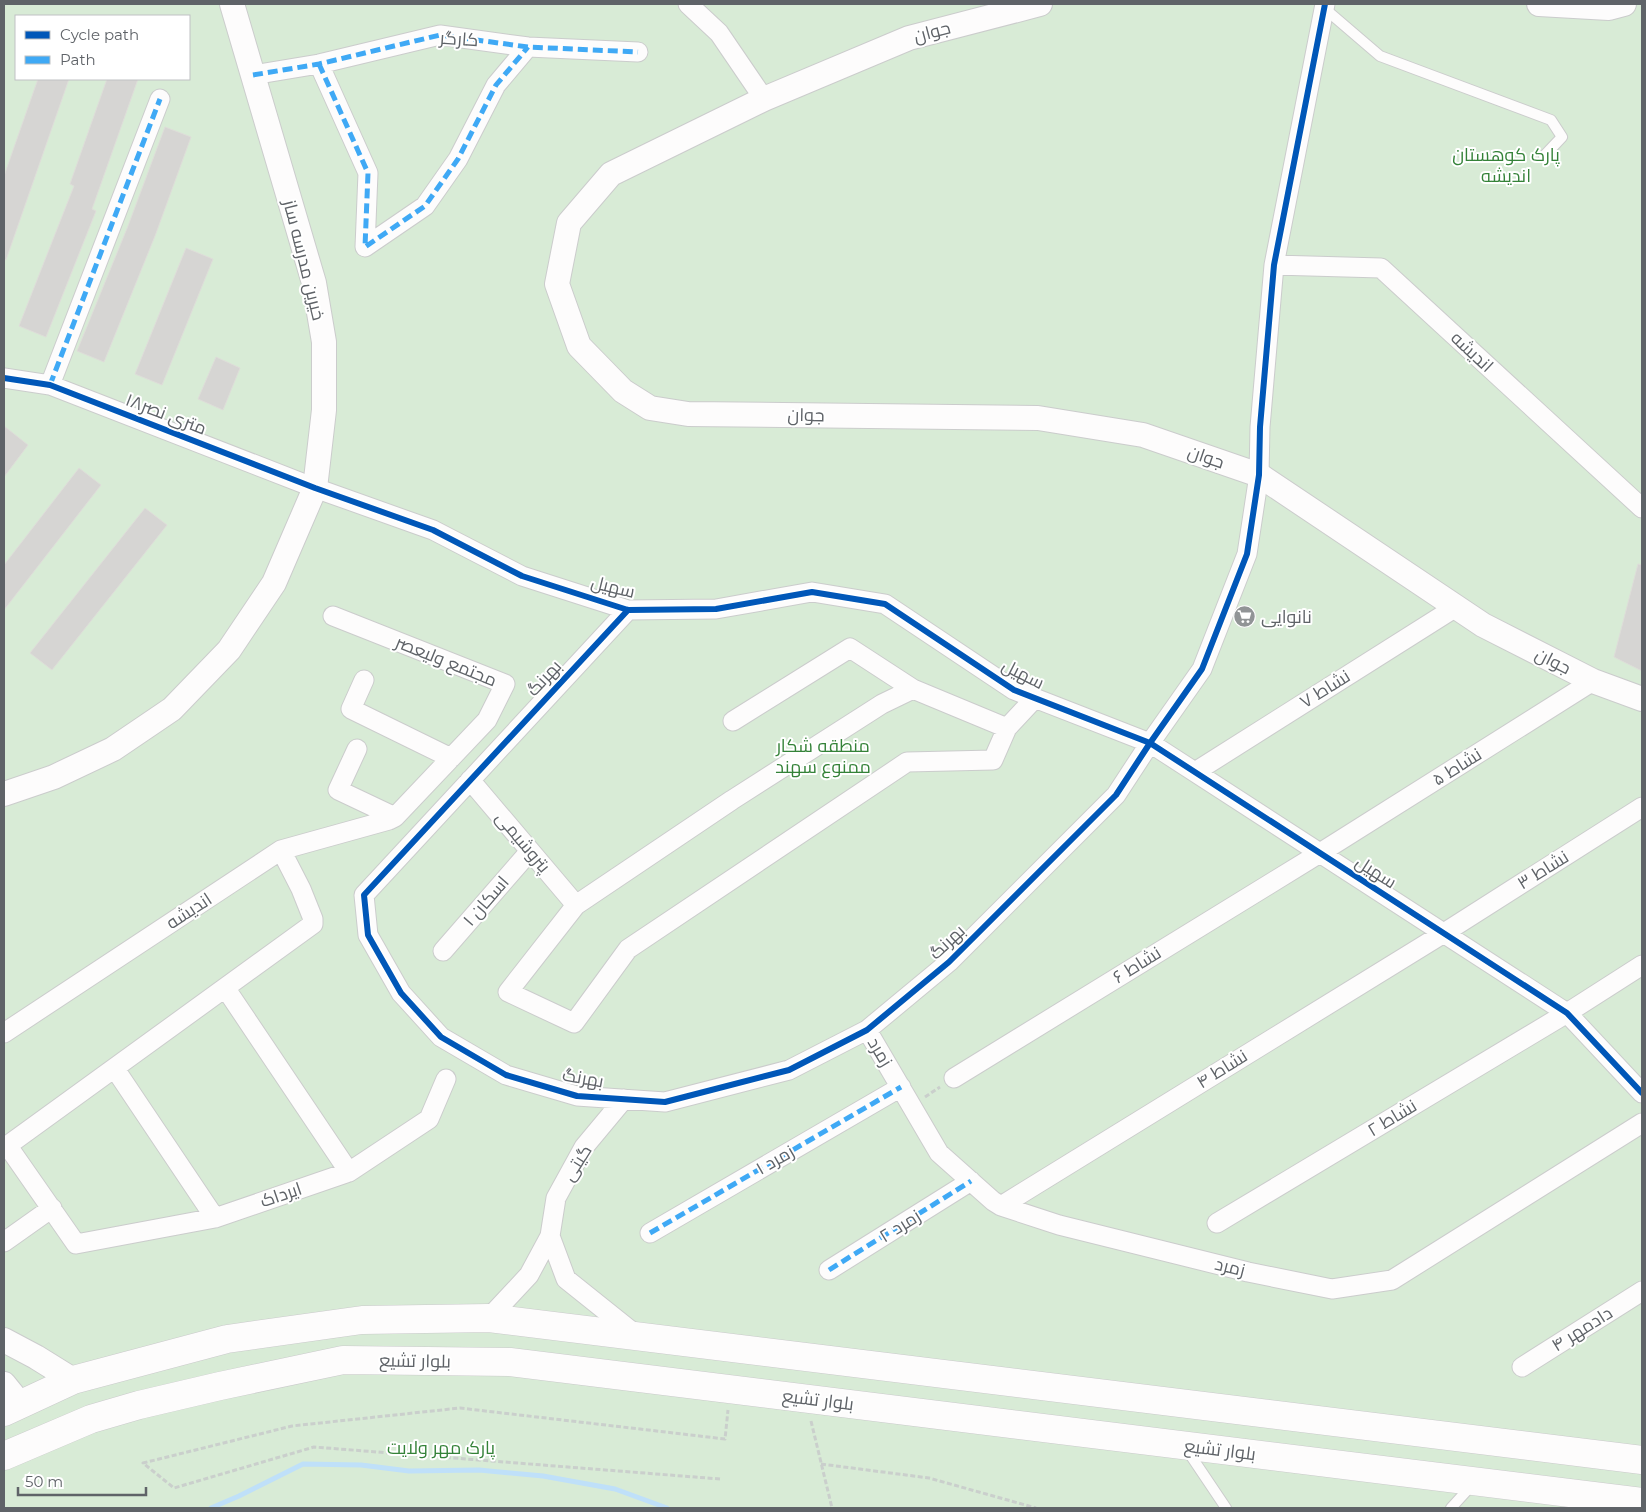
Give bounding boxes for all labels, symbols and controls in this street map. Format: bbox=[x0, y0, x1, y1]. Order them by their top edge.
legend bbox=[15, 15, 190, 80]
street label: جوان bbox=[911, 17, 953, 47]
text: Cycle path bbox=[60, 25, 139, 44]
street label: کارگر bbox=[438, 27, 479, 51]
text: Path bbox=[60, 50, 96, 69]
park label: پارک کوهستان اندیشه bbox=[1452, 144, 1560, 187]
street label: خیرین مدرسه ساز bbox=[278, 196, 330, 323]
street label: اندیشه bbox=[1446, 327, 1498, 377]
street label: ۱۸متری نصر bbox=[122, 389, 210, 439]
street label: جوان bbox=[787, 404, 825, 426]
street label: جوان bbox=[1185, 441, 1227, 473]
street label: سهیل bbox=[589, 571, 637, 603]
supermarket icon: نانوایی bbox=[1233, 605, 1257, 629]
place label: نانوایی bbox=[1261, 606, 1312, 628]
street label: مجتمع ولیعصر bbox=[391, 630, 500, 692]
street label: جوان bbox=[1531, 643, 1575, 679]
street label: سهیل bbox=[998, 654, 1048, 694]
street label: بهرنگ bbox=[522, 655, 566, 701]
street label: نشاط ۷ bbox=[1296, 665, 1354, 713]
park label: منطقه شکار ممنوع سهند bbox=[775, 735, 871, 779]
street label: نشاط ۵ bbox=[1428, 743, 1486, 791]
street label: پتروشیمی bbox=[490, 807, 555, 878]
street label: نشاط ۳ bbox=[1513, 846, 1573, 894]
street label: سهیل bbox=[1351, 851, 1401, 893]
street label: اسکان ۱ bbox=[458, 871, 514, 931]
street label: اندیشه bbox=[162, 888, 216, 934]
street label: بهرنگ bbox=[924, 920, 970, 964]
street label: نشاط ۶ bbox=[1109, 942, 1165, 988]
street label: زمرد bbox=[863, 1033, 897, 1071]
street label: نشاط ۴ bbox=[1192, 1045, 1252, 1093]
street label: بهرنگ bbox=[561, 1064, 605, 1092]
street label: نشاط ۲ bbox=[1363, 1095, 1421, 1141]
street label: زمرد ۱ bbox=[752, 1140, 798, 1180]
street label: گیتی bbox=[557, 1141, 597, 1185]
street label: ایرداک bbox=[257, 1178, 305, 1212]
street label: زمرد ۲ bbox=[875, 1205, 925, 1247]
street label: زمرد bbox=[1213, 1253, 1247, 1281]
street label: دادمهر ۴ bbox=[1547, 1302, 1617, 1356]
street label: بلوار تشیع bbox=[379, 1349, 451, 1374]
street label: بلوار تشیع bbox=[781, 1385, 855, 1416]
street label: بلوار تشیع bbox=[1183, 1435, 1257, 1466]
park label: پارک مهر ولایت bbox=[387, 1437, 495, 1460]
scale bar bbox=[18, 1464, 145, 1496]
text: 50 m bbox=[25, 1472, 63, 1491]

